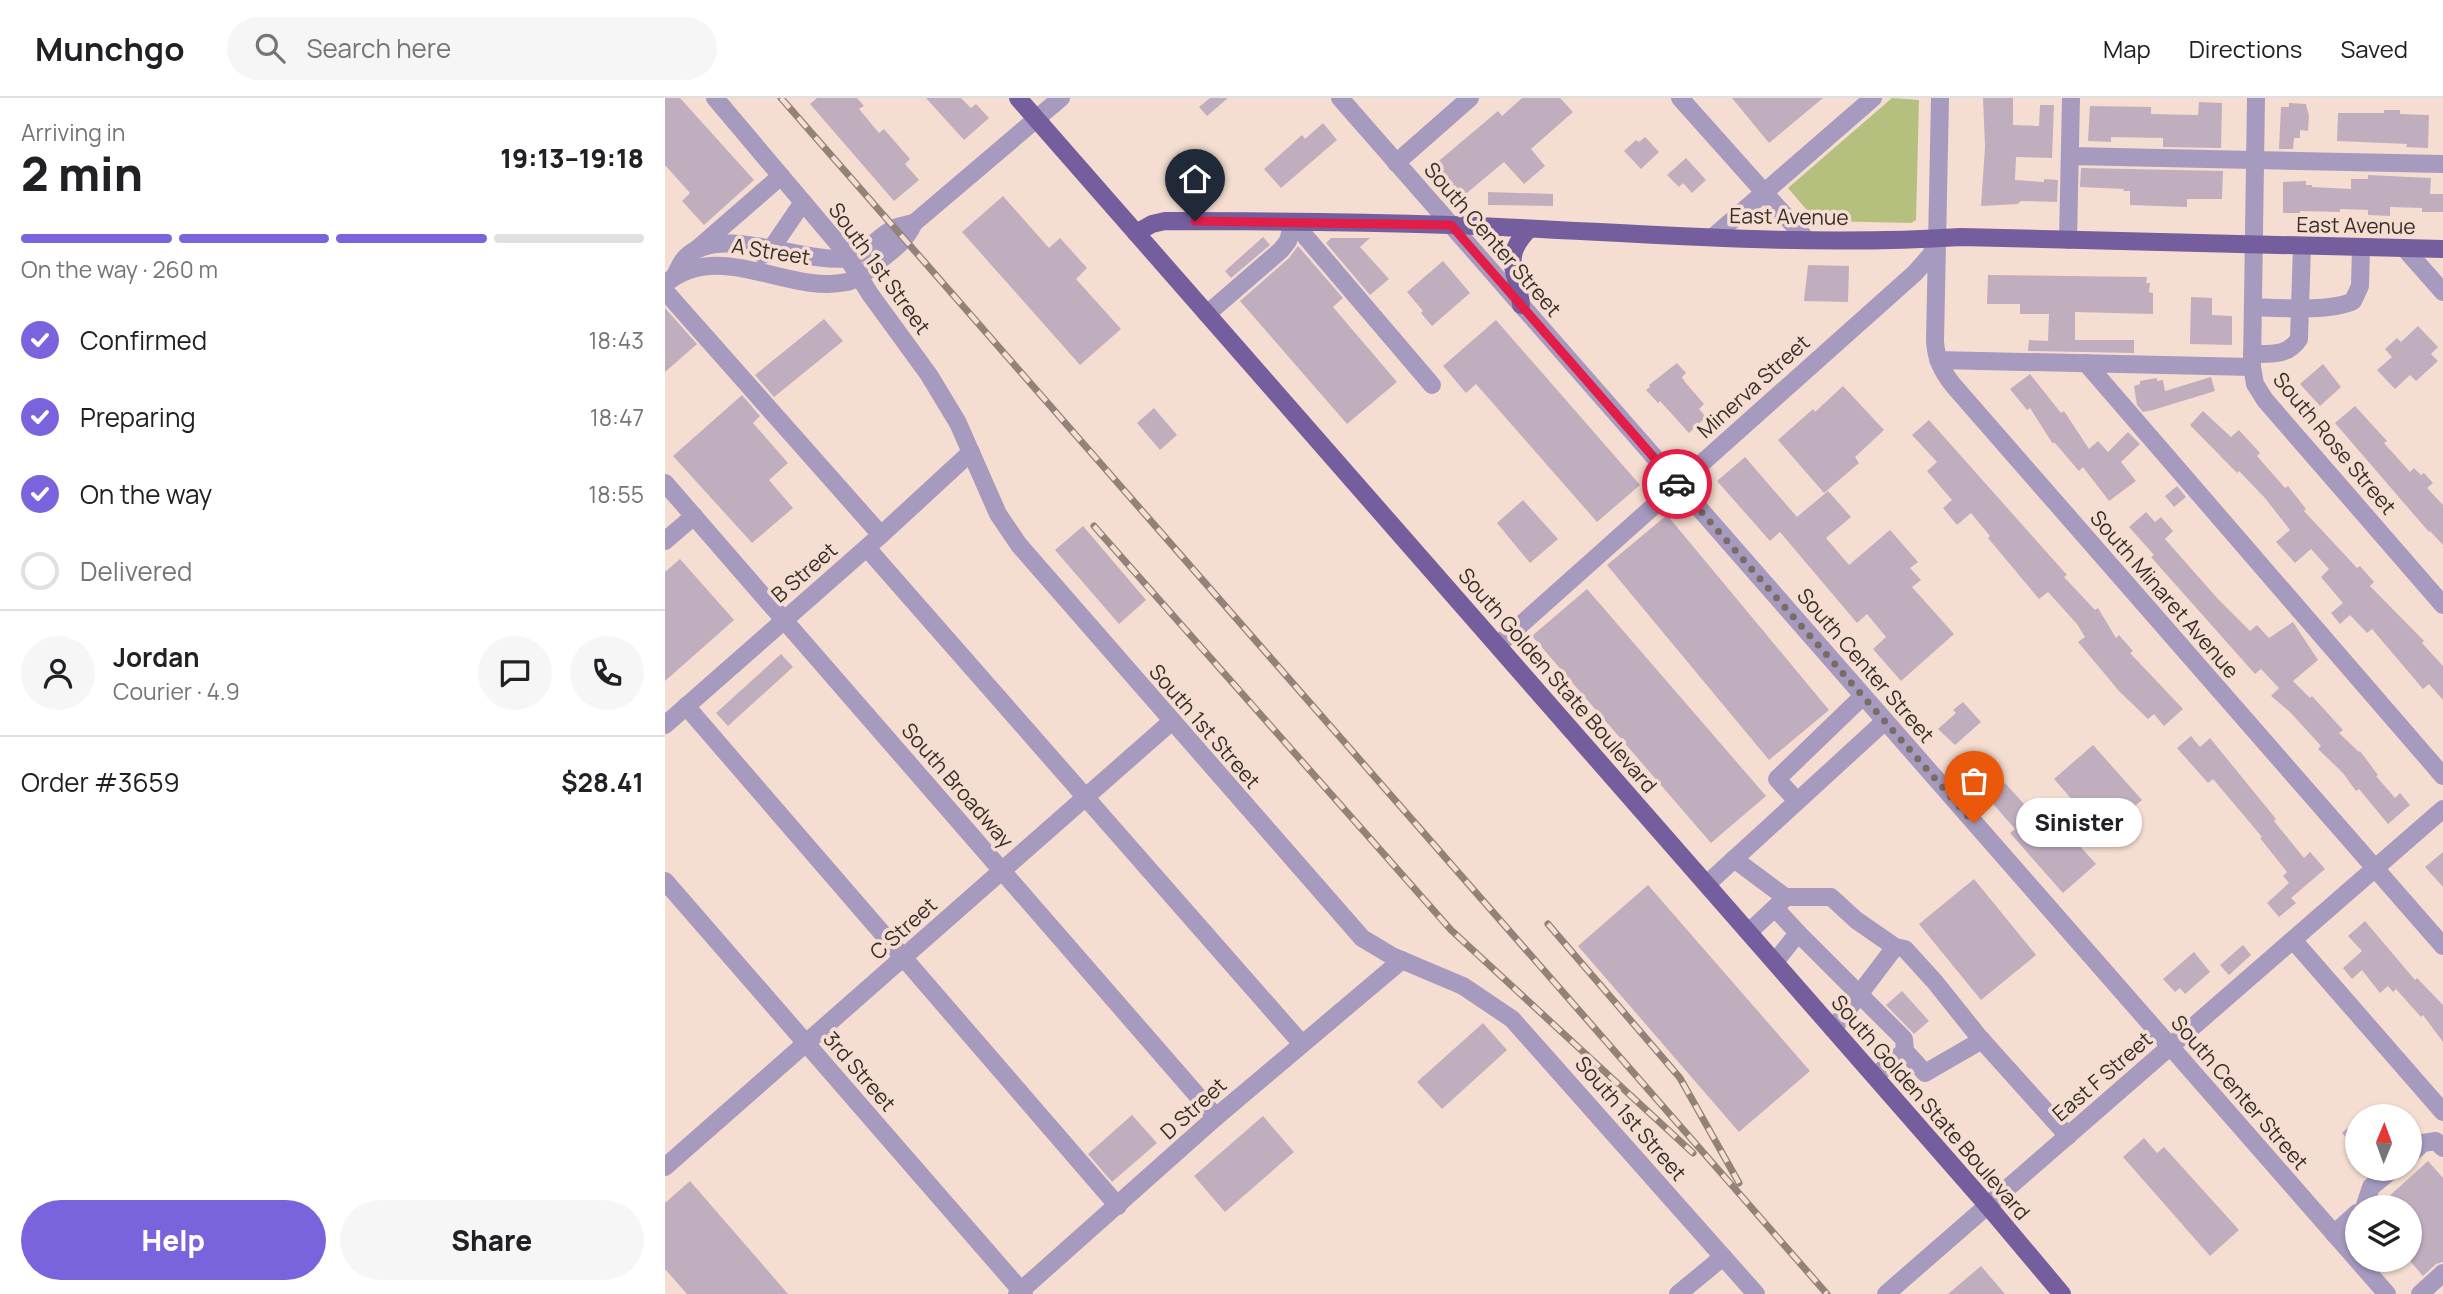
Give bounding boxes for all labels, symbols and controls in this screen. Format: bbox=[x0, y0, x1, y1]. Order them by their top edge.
search box bbox=[227, 17, 717, 80]
text: Munchgo bbox=[35, 26, 185, 71]
icon: search bbox=[251, 29, 289, 67]
text: Search here bbox=[307, 30, 451, 66]
text: Map bbox=[2103, 32, 2151, 65]
text: Directions bbox=[2189, 32, 2302, 65]
text: Saved bbox=[2340, 32, 2408, 65]
text: Arriving in bbox=[21, 116, 126, 148]
text: 19:13–19:18 bbox=[500, 140, 644, 176]
text: 2 min bbox=[21, 142, 143, 205]
pin bbox=[1165, 149, 1225, 221]
street label: South Center Street bbox=[1418, 156, 1568, 322]
icon: home bbox=[1176, 160, 1214, 198]
street label: South 1st Street bbox=[823, 196, 937, 340]
street label: East Avenue bbox=[1729, 201, 1849, 231]
street label: East Avenue bbox=[2296, 210, 2416, 240]
street label: A Street bbox=[730, 231, 812, 271]
text: On the way · 260 m bbox=[21, 253, 218, 285]
icon: check bbox=[21, 321, 59, 359]
text: Confirmed bbox=[80, 322, 207, 358]
text: 18:43 bbox=[589, 324, 644, 356]
street label: Minerva Street bbox=[1691, 328, 1815, 444]
street label: South Rose Street bbox=[2267, 366, 2403, 520]
icon: check bbox=[21, 398, 59, 436]
text: Preparing bbox=[80, 399, 196, 435]
text: 18:47 bbox=[590, 401, 644, 433]
courier bbox=[1642, 449, 1712, 519]
icon: car bbox=[1658, 465, 1696, 503]
icon: check bbox=[21, 475, 59, 513]
text: On the way bbox=[80, 476, 212, 512]
text: 18:55 bbox=[588, 478, 644, 510]
street label: South Minaret Avenue bbox=[2084, 504, 2246, 684]
street label: B Street bbox=[765, 536, 843, 608]
text: Delivered bbox=[80, 553, 192, 589]
street label: South Golden State Boulevard bbox=[1452, 562, 1664, 798]
street label: South Center Street bbox=[1791, 582, 1941, 748]
button: person bbox=[21, 636, 95, 710]
button: chat bbox=[478, 636, 552, 710]
button: phone bbox=[570, 636, 644, 710]
text: Jordan bbox=[113, 639, 199, 675]
street label: South 1st Street bbox=[1143, 658, 1267, 794]
text: Courier · 4.9 bbox=[113, 675, 240, 707]
street label: South Broadway bbox=[896, 716, 1020, 854]
pin bbox=[1944, 751, 2004, 823]
icon: bag bbox=[1955, 762, 1993, 800]
text: Order #3659 bbox=[21, 764, 180, 800]
text: $28.41 bbox=[561, 764, 644, 800]
callout: Sinister bbox=[2016, 798, 2142, 848]
text: Sinister bbox=[2034, 806, 2124, 838]
street label: C Street bbox=[864, 891, 942, 965]
street label: South Golden State Boulevard bbox=[1825, 989, 2037, 1225]
street label: South Center Street bbox=[2165, 1009, 2315, 1175]
street label: 3rd Street bbox=[818, 1025, 902, 1117]
street label: East F Street bbox=[2046, 1025, 2158, 1127]
street label: South 1st Street bbox=[1569, 1050, 1693, 1186]
street label: D Street bbox=[1154, 1071, 1232, 1145]
north arrow bbox=[2345, 1104, 2422, 1181]
map controls bbox=[2345, 1104, 2422, 1272]
button: layers bbox=[2345, 1195, 2422, 1272]
button: Help bbox=[21, 1200, 326, 1280]
button: Share bbox=[340, 1200, 644, 1280]

